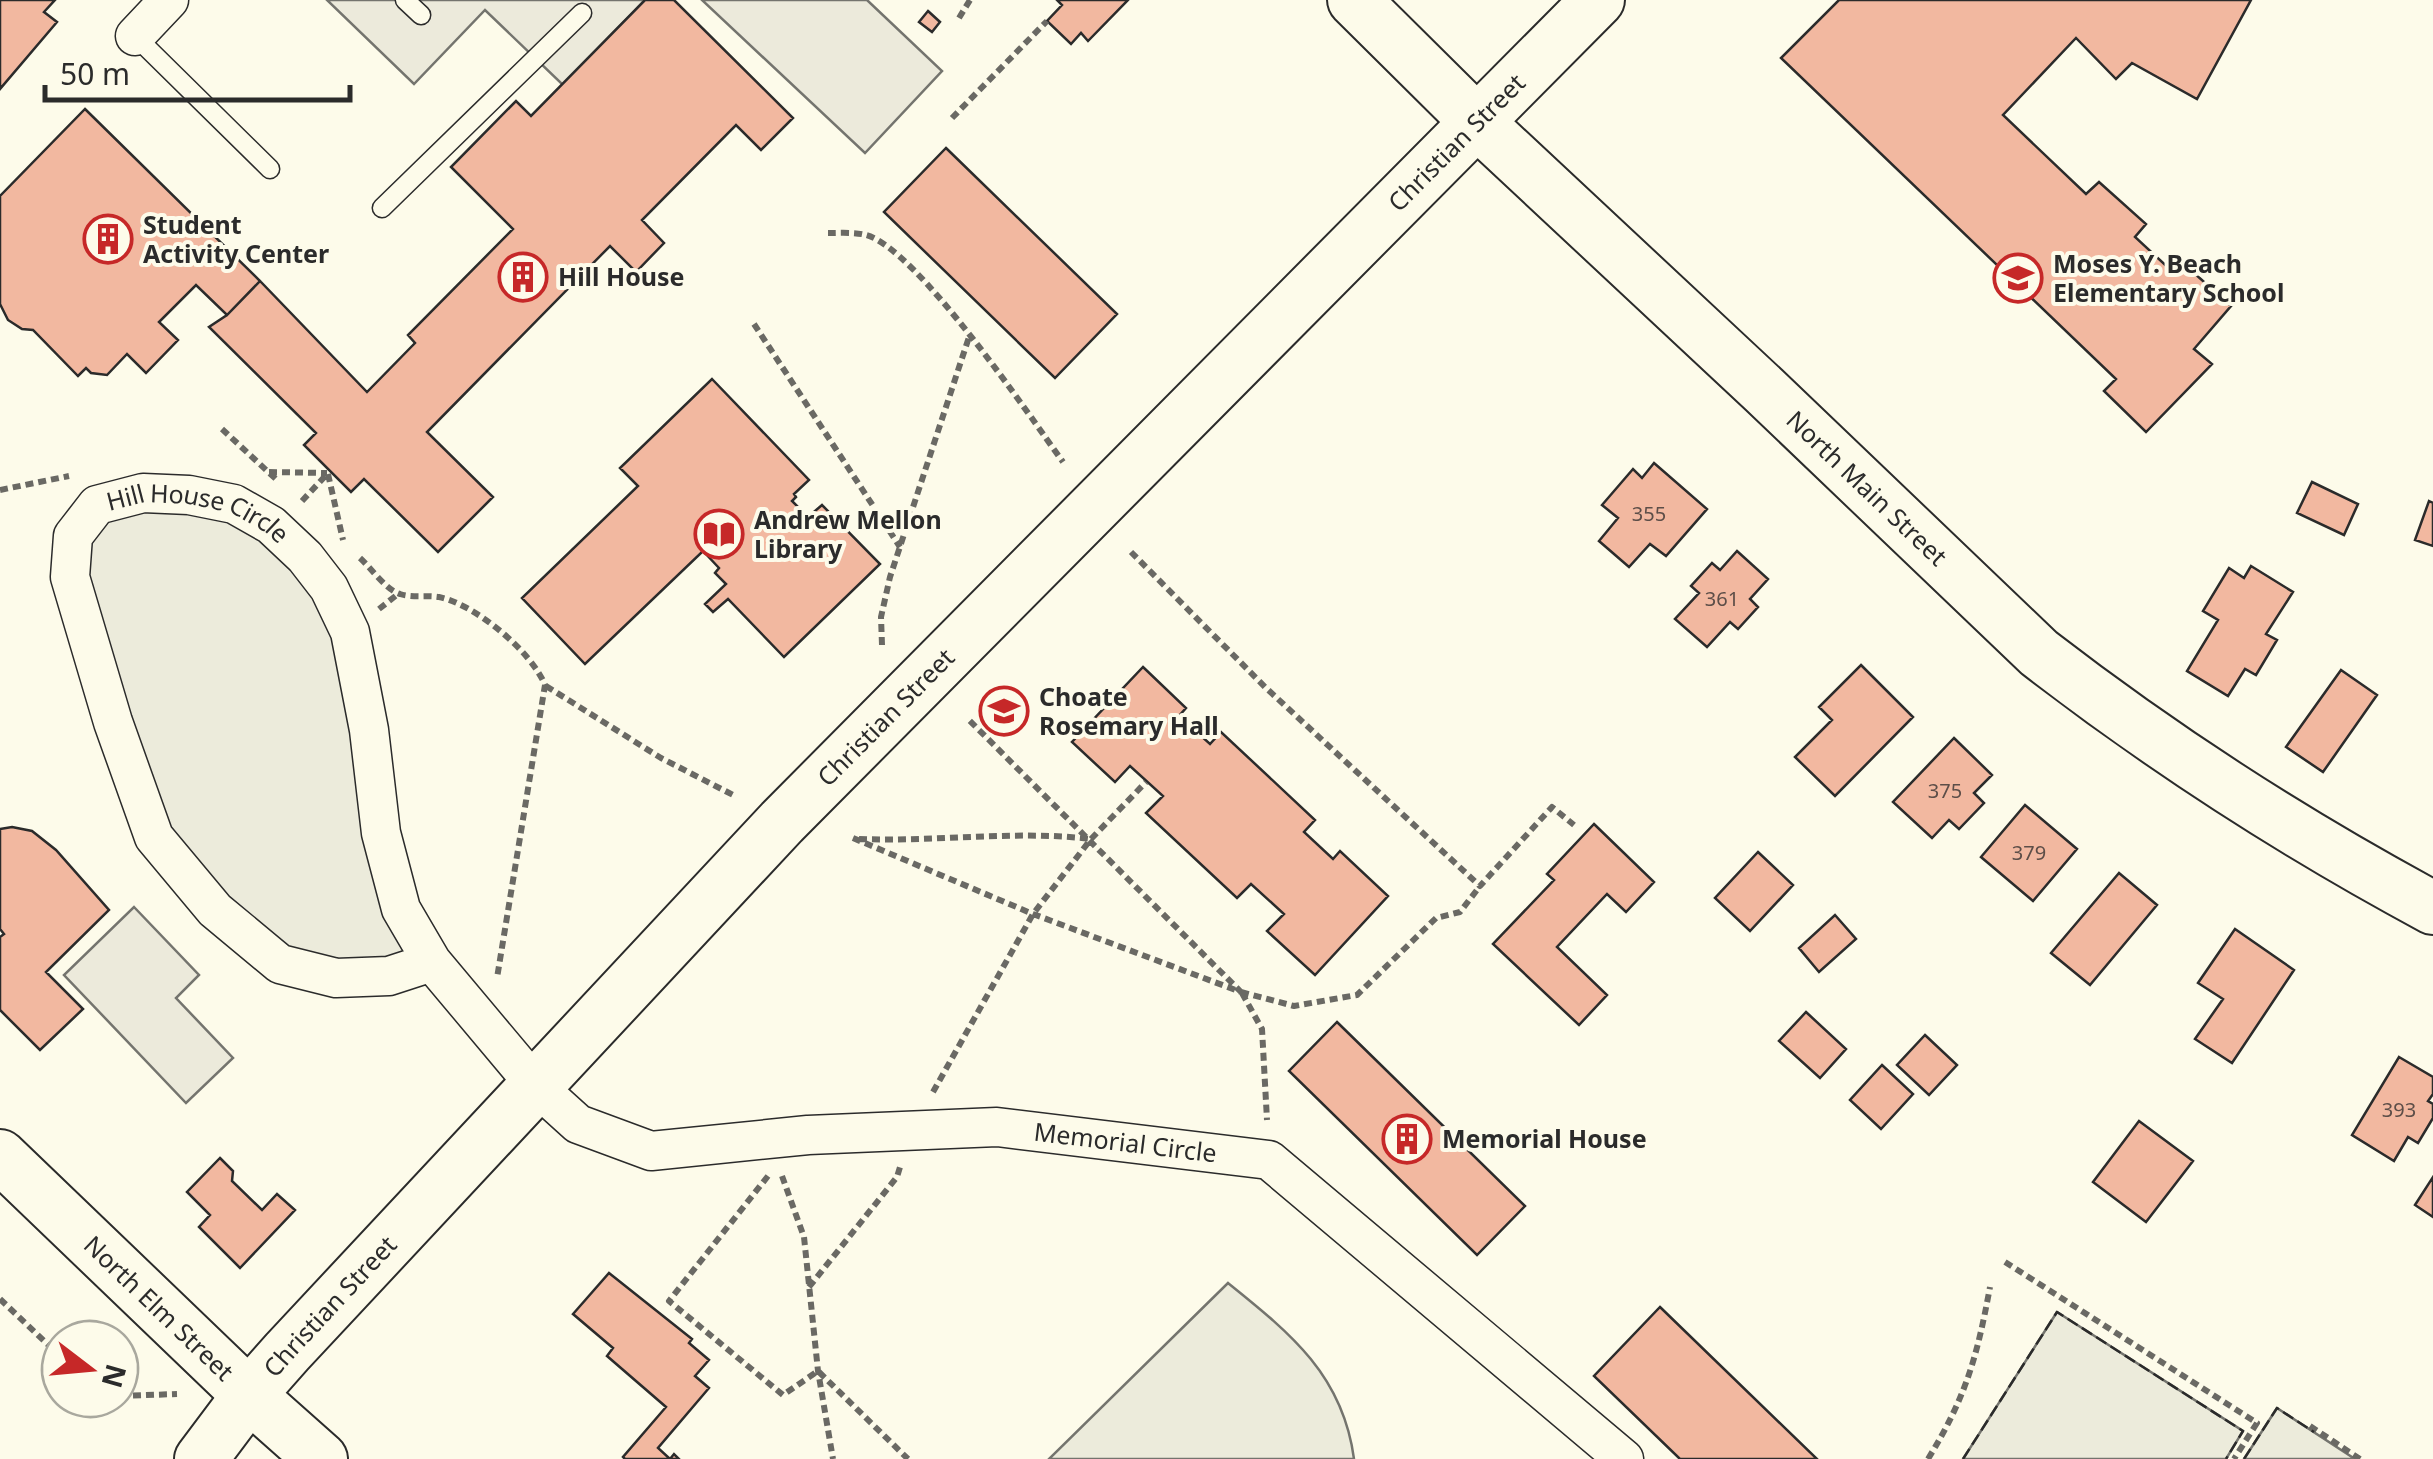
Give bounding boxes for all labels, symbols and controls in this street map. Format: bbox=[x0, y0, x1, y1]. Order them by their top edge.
scale bar bbox=[45, 40, 350, 102]
text: 50 m bbox=[60, 53, 130, 94]
street label: Christian Street bbox=[1380, 65, 1532, 218]
place label: Student Activity Center bbox=[143, 207, 329, 270]
building icon: Student Activity Center bbox=[82, 213, 134, 265]
place label: Moses Y. Beach Elementary School bbox=[2053, 246, 2284, 309]
building icon: Hill House bbox=[497, 251, 549, 303]
school or university icon: Moses Y. Beach Elementary School bbox=[1992, 252, 2044, 304]
place label: Hill House bbox=[558, 259, 684, 293]
street label: North Main Street bbox=[1780, 402, 1955, 573]
street label: Hill House Circle bbox=[102, 475, 297, 550]
house number: 355 bbox=[1632, 500, 1666, 527]
place label: Andrew Mellon Library bbox=[754, 502, 942, 565]
library icon: Andrew Mellon Library bbox=[693, 508, 745, 560]
house number: 361 bbox=[1705, 585, 1739, 612]
street label: Christian Street bbox=[809, 640, 961, 793]
place label: Choate Rosemary Hall bbox=[1039, 679, 1219, 742]
school or university icon: Choate Rosemary Hall bbox=[978, 685, 1030, 737]
house number: 375 bbox=[1928, 777, 1962, 804]
house number: 379 bbox=[2012, 839, 2046, 866]
house number: 393 bbox=[2382, 1096, 2416, 1123]
building icon: Memorial House bbox=[1381, 1113, 1433, 1165]
street label: Memorial Circle bbox=[1032, 1114, 1219, 1170]
place label: Memorial House bbox=[1442, 1121, 1647, 1155]
street label: Christian Street bbox=[255, 1228, 403, 1384]
street label: North Elm Street bbox=[78, 1230, 240, 1388]
north arrow bbox=[40, 1319, 140, 1419]

